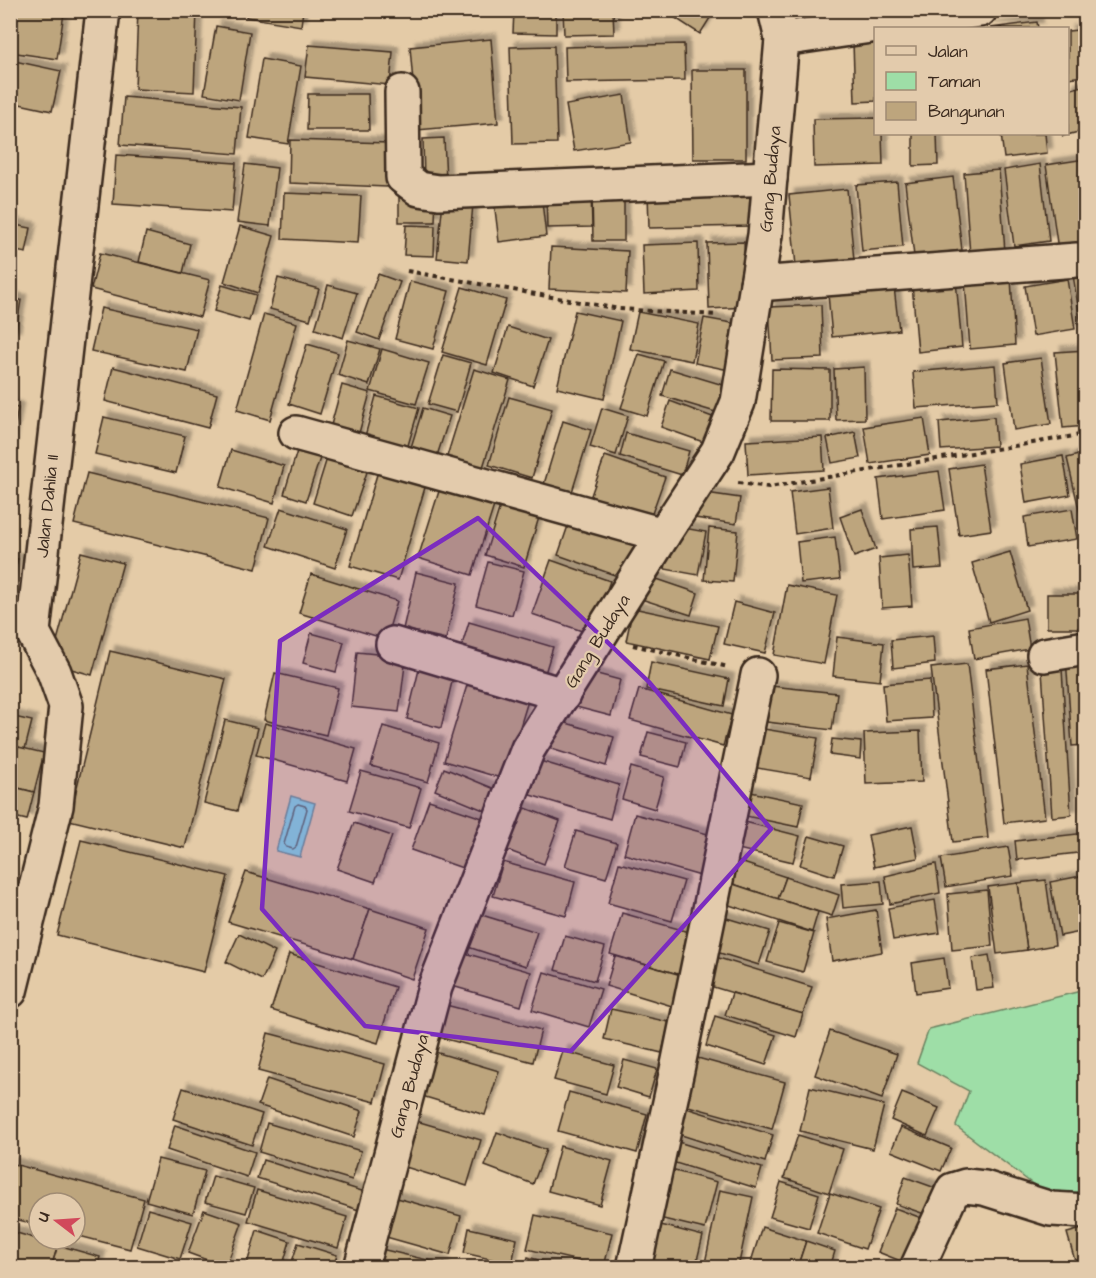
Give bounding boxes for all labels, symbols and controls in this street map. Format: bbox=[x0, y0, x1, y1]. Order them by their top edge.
legend bbox=[874, 27, 1069, 135]
text: Jalan bbox=[928, 39, 968, 64]
text: Taman bbox=[928, 69, 981, 94]
text: Bangunan bbox=[928, 99, 1005, 125]
street label: Gang Budaya bbox=[753, 125, 789, 233]
street label: Jalan Dahlia II bbox=[30, 453, 65, 559]
street label: Gang Budaya bbox=[559, 589, 637, 694]
street label: Gang Budaya bbox=[384, 1031, 436, 1141]
north arrow bbox=[27, 1191, 87, 1251]
text: U bbox=[32, 1209, 55, 1224]

